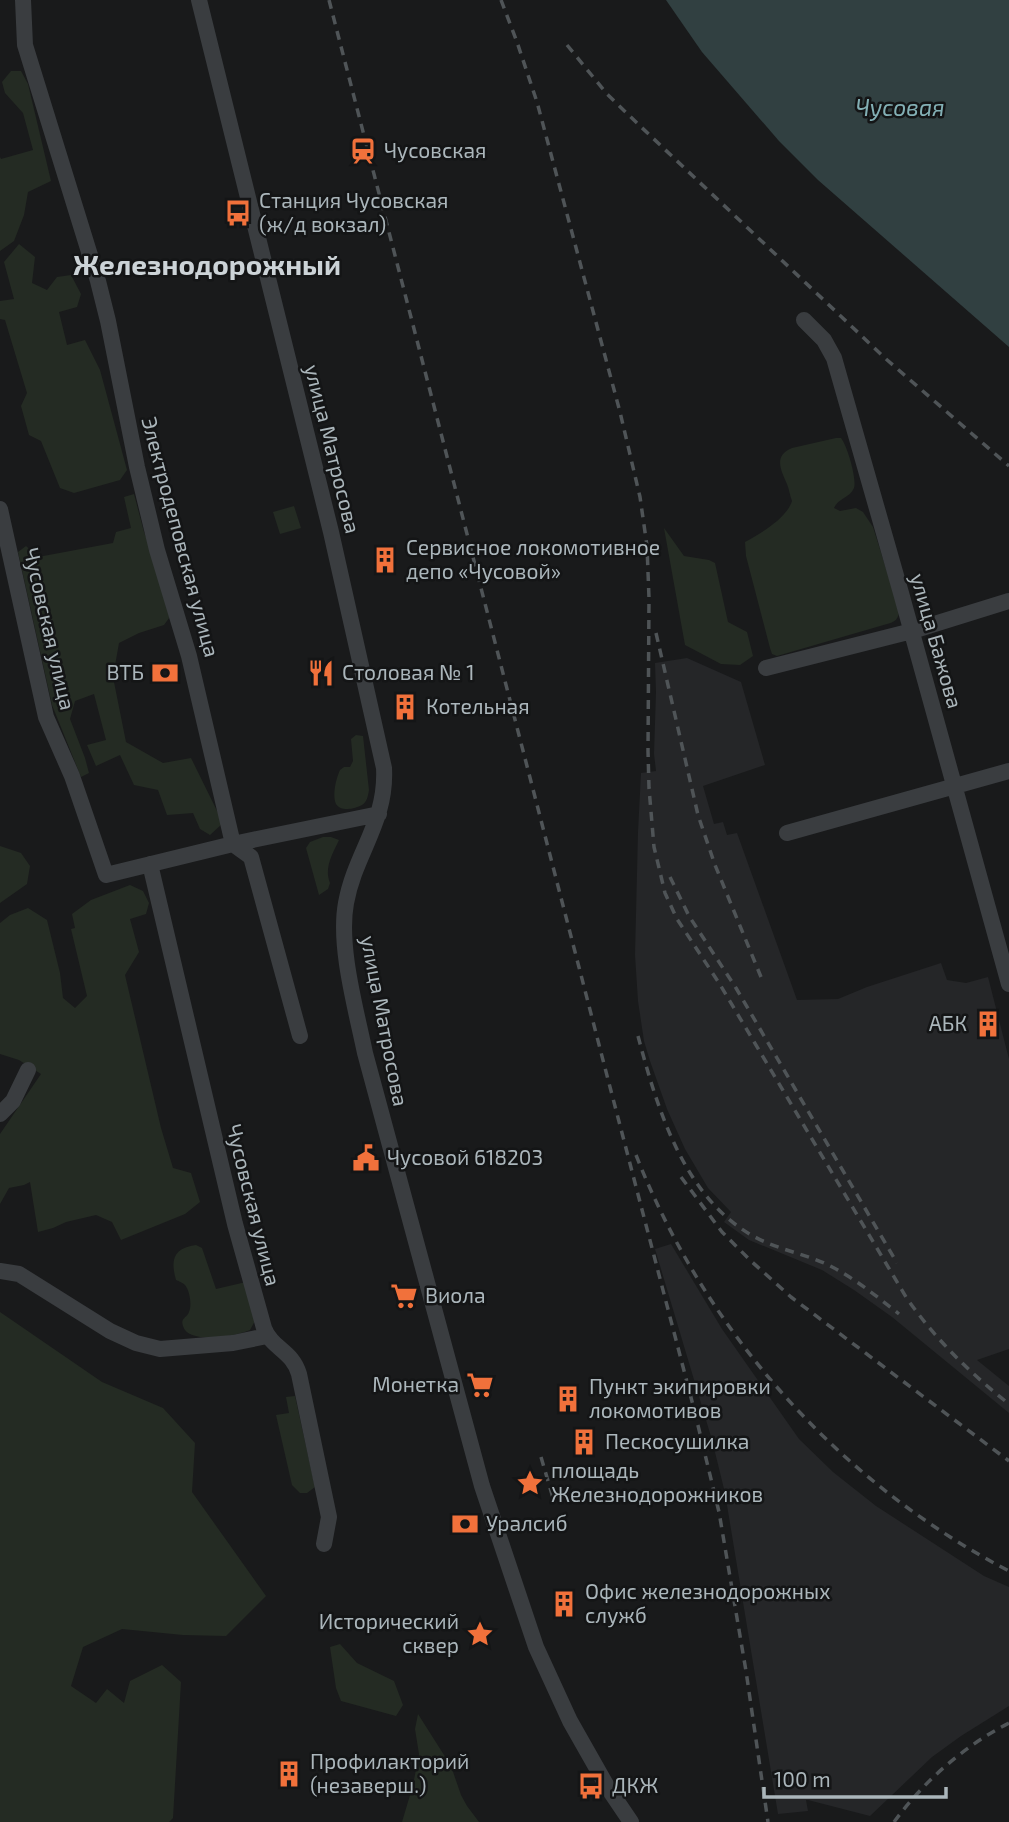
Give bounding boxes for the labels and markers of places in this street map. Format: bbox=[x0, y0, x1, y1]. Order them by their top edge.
station icon: Чусовская bbox=[348, 136, 378, 166]
place label: Чусовская bbox=[384, 137, 487, 163]
place label: Станция Чусовская (ж/д вокзал) bbox=[259, 187, 448, 236]
bus stop icon: Станция Чусовская (ж/д вокзал) bbox=[223, 198, 253, 228]
place label: Сервисное локомотивное депо «Чусовой» bbox=[406, 534, 660, 584]
building icon: Сервисное локомотивное депо «Чусовой» bbox=[370, 545, 400, 575]
bank icon: ВТБ bbox=[150, 658, 180, 688]
restaurant icon: Столовая № 1 bbox=[306, 658, 336, 688]
place label: ВТБ bbox=[106, 659, 144, 684]
place label: Столовая № 1 bbox=[342, 659, 475, 684]
building icon: Котельная bbox=[390, 692, 420, 722]
place label: Котельная bbox=[426, 693, 530, 718]
building icon: АБК bbox=[973, 1009, 1003, 1039]
place label: АБК bbox=[929, 1010, 967, 1035]
public building icon: Чусовой 618203 bbox=[351, 1143, 381, 1173]
place label: Чусовой 618203 bbox=[387, 1144, 543, 1170]
supermarket icon: Виола bbox=[389, 1281, 419, 1311]
place label: Виола bbox=[425, 1282, 486, 1307]
supermarket icon: Монетка bbox=[465, 1370, 495, 1400]
place label: Монетка bbox=[372, 1371, 459, 1396]
place label: Пункт экипировки локомотивов bbox=[589, 1373, 771, 1422]
building icon: Пункт экипировки локомотивов bbox=[553, 1384, 583, 1414]
building icon: Пескосушилка bbox=[569, 1427, 599, 1457]
place label: Пескосушилка bbox=[605, 1428, 749, 1454]
place label: площадь Железнодорожников bbox=[551, 1457, 763, 1506]
place icon: площадь Железнодорожников bbox=[515, 1468, 545, 1498]
bank icon: Уралсиб bbox=[450, 1509, 480, 1539]
place label: Уралсиб bbox=[486, 1510, 568, 1535]
place label: Офис железнодорожных служб bbox=[585, 1578, 830, 1628]
building icon: Офис железнодорожных служб bbox=[549, 1589, 579, 1619]
place label: Исторический сквер bbox=[319, 1608, 459, 1657]
place icon: Исторический сквер bbox=[465, 1619, 495, 1649]
place label: Профилакторий (незаверш.) bbox=[310, 1748, 469, 1797]
building icon: Профилакторий (незаверш.) bbox=[274, 1759, 304, 1789]
bus stop icon: ДКЖ bbox=[576, 1771, 606, 1801]
place label: ДКЖ bbox=[612, 1772, 658, 1797]

